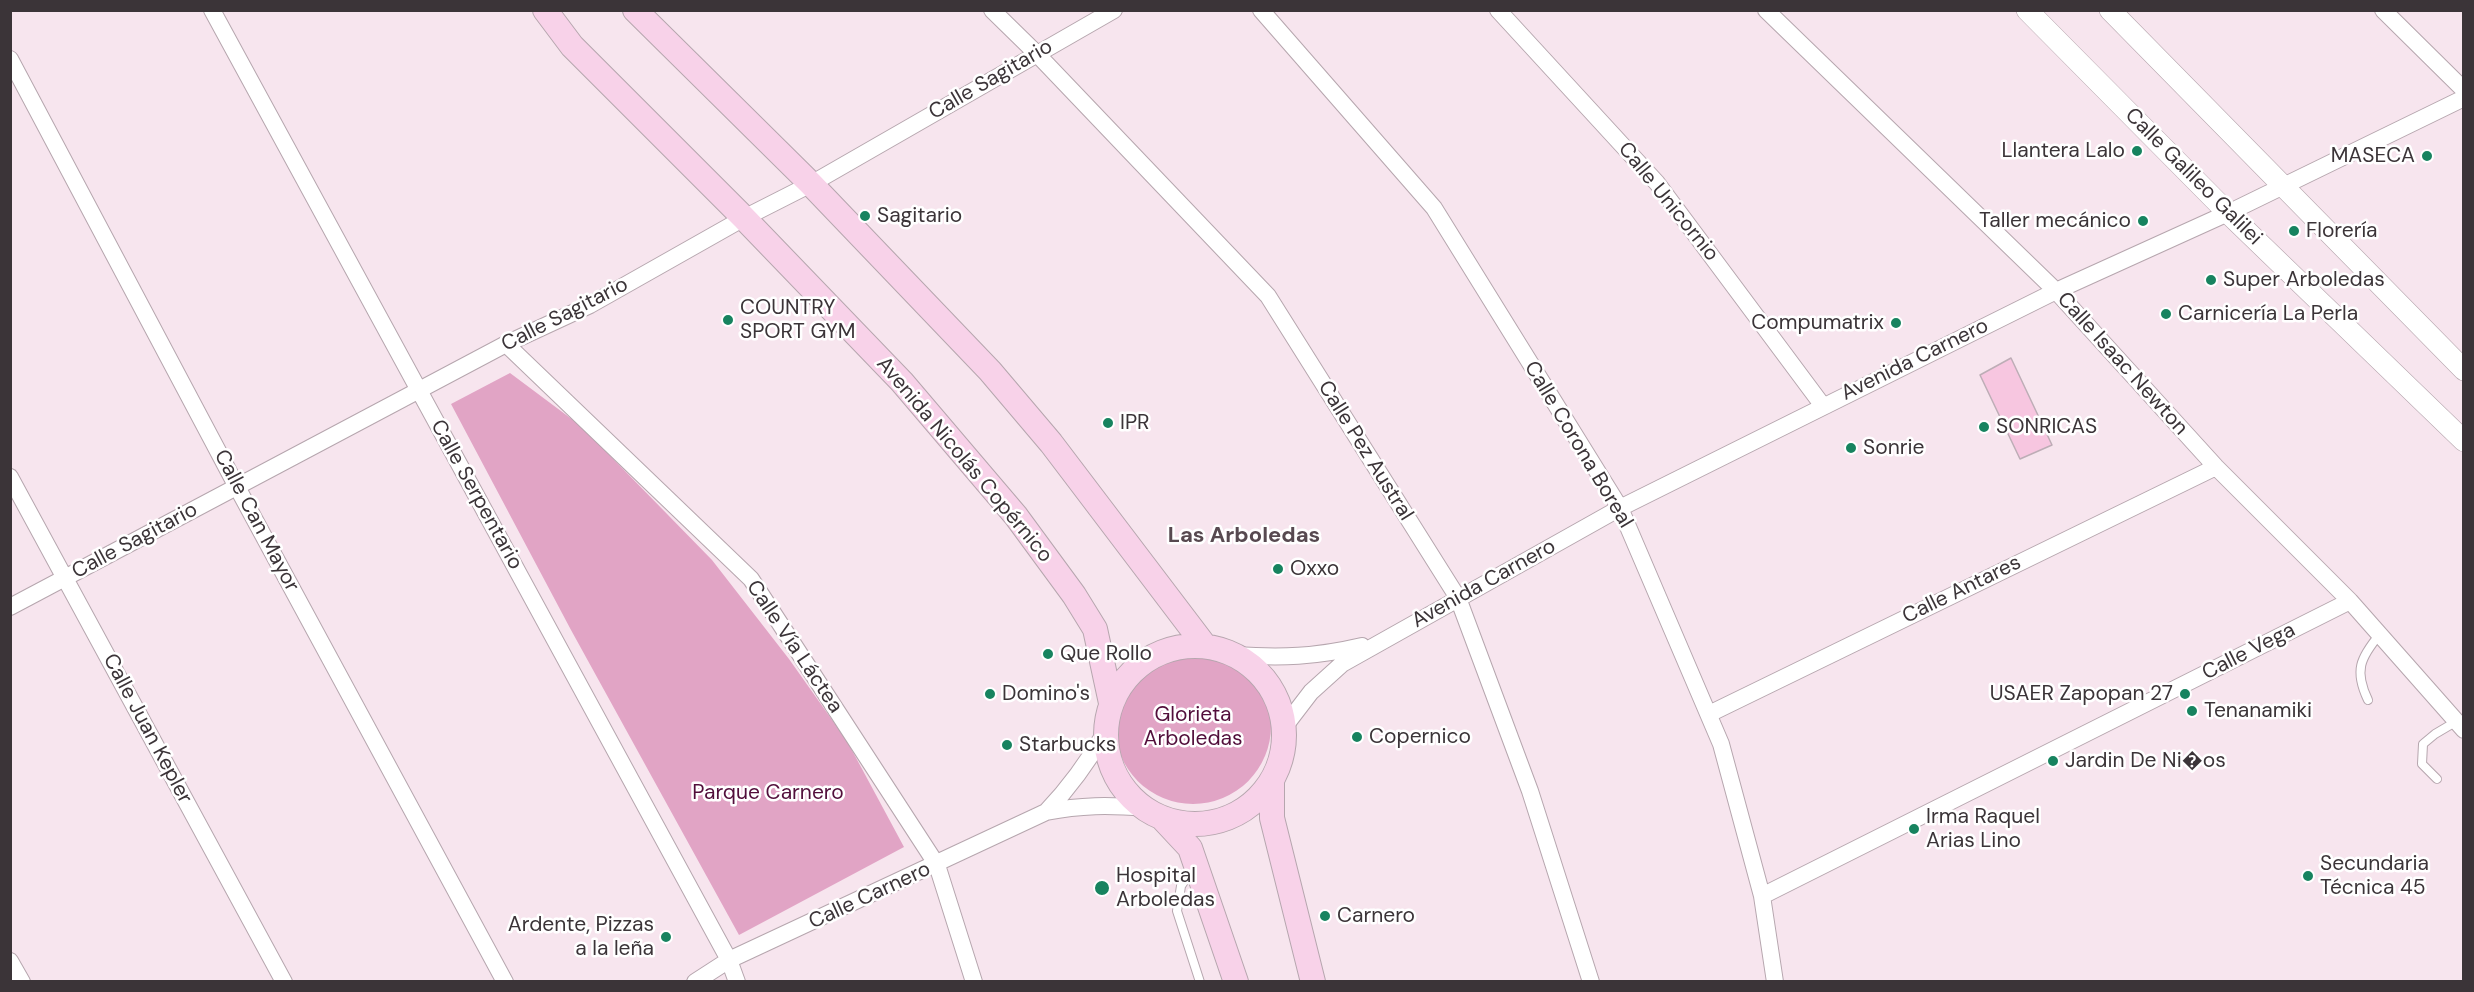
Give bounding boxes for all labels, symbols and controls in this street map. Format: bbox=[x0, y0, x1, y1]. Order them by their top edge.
street label: Calle Sagitario bbox=[925, 34, 1057, 126]
street label: Calle Galileo Galilei bbox=[2119, 103, 2267, 251]
street label: Calle Unicornio bbox=[1612, 137, 1724, 267]
place label: Llantera Lalo bbox=[2001, 138, 2125, 164]
place label: MASECA bbox=[2331, 143, 2415, 169]
marker: Llantera Lalo bbox=[2130, 144, 2144, 158]
marker: MASECA bbox=[2420, 149, 2434, 163]
place label: Sagitario bbox=[877, 203, 962, 229]
place label: Taller mecánico bbox=[1979, 208, 2131, 234]
marker: Sagitario bbox=[858, 209, 872, 223]
marker: Taller mecánico bbox=[2136, 214, 2150, 228]
place label: Florería bbox=[2306, 218, 2378, 244]
marker: Florería bbox=[2287, 224, 2301, 238]
place label: Super Arboledas bbox=[2223, 267, 2385, 293]
street label: Calle Sagitario bbox=[498, 272, 632, 358]
marker: Super Arboledas bbox=[2204, 273, 2218, 287]
street label: Calle Isaac Newton bbox=[2051, 287, 2193, 441]
place label: COUNTRY SPORT GYM bbox=[740, 295, 855, 345]
place label: Carnicería La Perla bbox=[2178, 301, 2358, 327]
marker: Carnicería La Perla bbox=[2159, 307, 2173, 321]
place label: Compumatrix bbox=[1751, 310, 1884, 336]
marker: COUNTRY SPORT GYM bbox=[721, 313, 735, 327]
street label: Avenida Carnero bbox=[1837, 313, 1993, 407]
marker: Compumatrix bbox=[1889, 316, 1903, 330]
street label: Avenida Nicolás Copérnico bbox=[871, 352, 1057, 568]
street label: Calle Corona Boreal bbox=[1518, 357, 1638, 533]
street label: Calle Pez Austral bbox=[1312, 376, 1418, 526]
place label: IPR bbox=[1120, 410, 1150, 436]
place label: SONRICAS bbox=[1996, 414, 2097, 440]
street label: Calle Serpentario bbox=[424, 416, 528, 574]
marker: IPR bbox=[1101, 416, 1115, 430]
marker: SONRICAS bbox=[1977, 420, 1991, 434]
place label: Sonrie bbox=[1863, 435, 1924, 461]
marker: Sonrie bbox=[1844, 441, 1858, 455]
street label: Calle Can Mayor bbox=[208, 446, 304, 596]
street label: Calle Sagitario bbox=[68, 497, 202, 585]
district label: Las Arboledas bbox=[1168, 523, 1320, 549]
street label: Avenida Carnero bbox=[1408, 534, 1560, 634]
street label: Calle Antares bbox=[1899, 550, 2025, 630]
place label: Oxxo bbox=[1290, 556, 1339, 582]
marker: Oxxo bbox=[1271, 562, 1285, 576]
street label: Calle Vía Láctea bbox=[740, 576, 848, 718]
street label: Calle Vega bbox=[2198, 618, 2300, 686]
place label: Que Rollo bbox=[1060, 641, 1152, 667]
marker: Que Rollo bbox=[1041, 647, 1055, 661]
street label: Calle Juan Kepler bbox=[97, 650, 197, 808]
place label: Domino's bbox=[1002, 681, 1090, 707]
place label: USAER Zapopan 27 bbox=[1990, 681, 2173, 707]
marker: Domino's bbox=[983, 687, 997, 701]
marker: USAER Zapopan 27 bbox=[2178, 687, 2192, 701]
place label: Tenanamiki bbox=[2204, 698, 2312, 724]
park label: Glorieta Arboledas bbox=[1143, 702, 1243, 752]
marker: Tenanamiki bbox=[2185, 704, 2199, 718]
place label: Copernico bbox=[1369, 724, 1471, 750]
marker: Copernico bbox=[1350, 730, 1364, 744]
place label: Starbucks bbox=[1019, 732, 1116, 758]
marker: Starbucks bbox=[1000, 738, 1014, 752]
place label: Jardin De Ni�os bbox=[2065, 748, 2226, 774]
marker: Jardin De Ni�os bbox=[2046, 754, 2060, 768]
park label: Parque Carnero bbox=[692, 780, 844, 806]
place label: Irma Raquel Arias Lino bbox=[1926, 804, 2040, 854]
marker: Irma Raquel Arias Lino bbox=[1907, 822, 1921, 836]
place label: Secundaria Técnica 45 bbox=[2320, 851, 2429, 901]
street label: Calle Carnero bbox=[805, 857, 935, 935]
place label: Hospital Arboledas bbox=[1116, 863, 1215, 913]
marker: Secundaria Técnica 45 bbox=[2301, 869, 2315, 883]
marker: Hospital Arboledas bbox=[1093, 879, 1111, 897]
place label: Carnero bbox=[1337, 903, 1415, 929]
marker: Carnero bbox=[1318, 909, 1332, 923]
place label: Ardente, Pizzas a la leña bbox=[508, 912, 654, 962]
marker: Ardente, Pizzas a la leña bbox=[659, 930, 673, 944]

